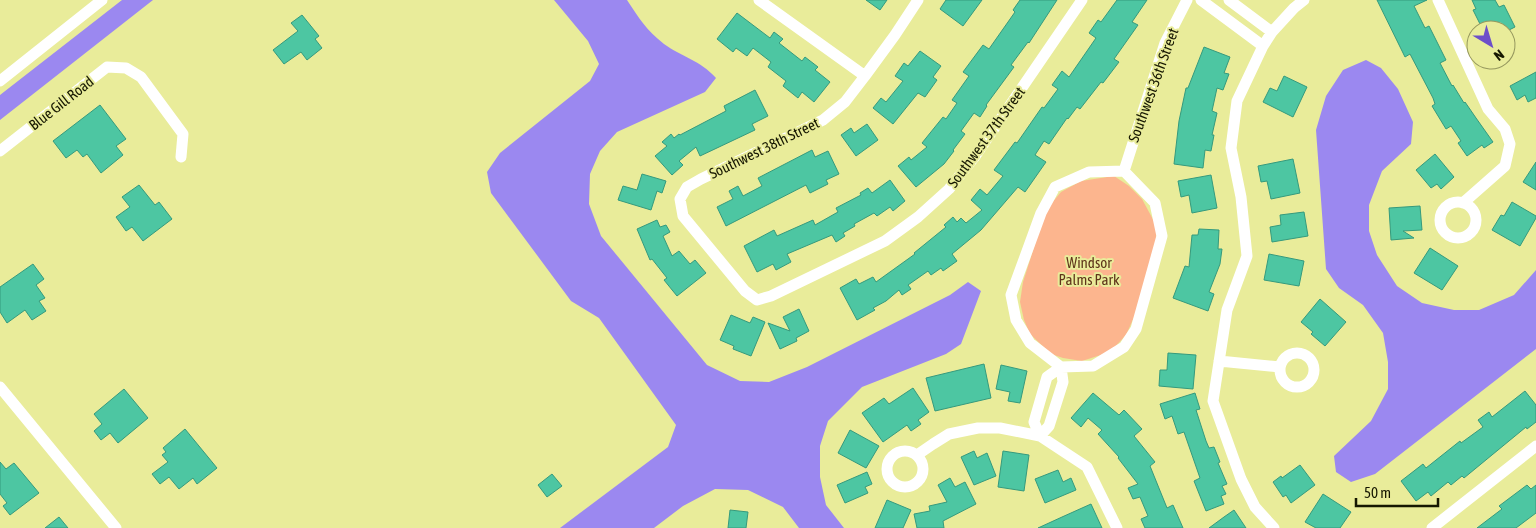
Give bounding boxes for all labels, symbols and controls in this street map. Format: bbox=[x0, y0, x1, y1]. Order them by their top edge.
north arrow bbox=[1466, 20, 1516, 70]
street label: Southwest 36th Street bbox=[1124, 26, 1182, 144]
text: N bbox=[1491, 46, 1507, 64]
street label: Blue Gill Road bbox=[25, 73, 97, 133]
street label: Southwest 37th Street bbox=[944, 83, 1028, 191]
street label: Southwest 38th Street bbox=[706, 114, 822, 182]
park label: Windsor Palms Park bbox=[1058, 254, 1120, 288]
scale bar bbox=[1356, 476, 1438, 508]
text: 50 m bbox=[1364, 484, 1391, 501]

